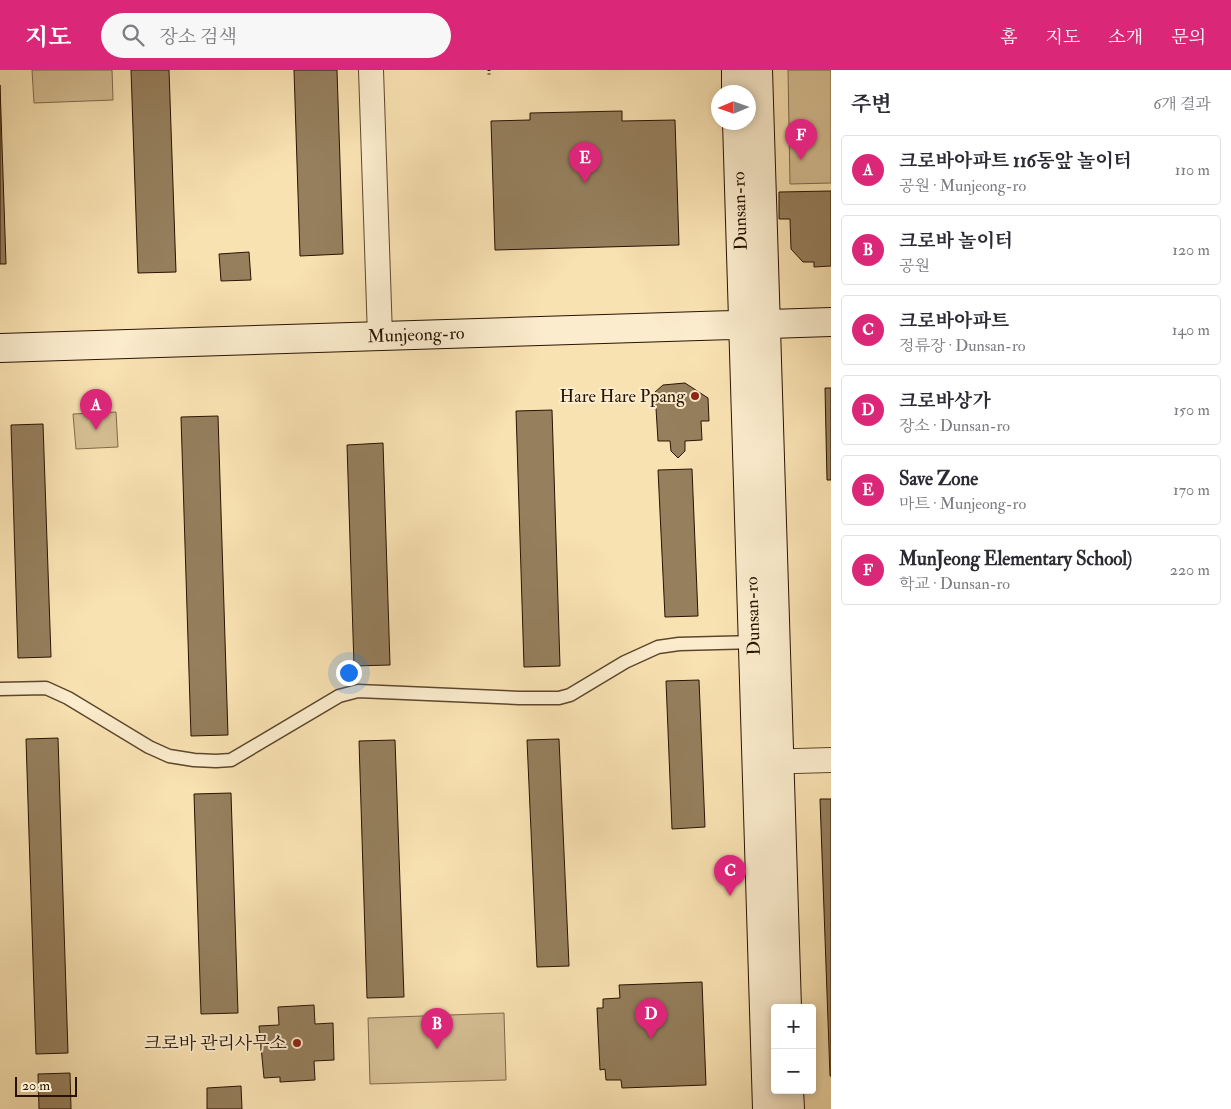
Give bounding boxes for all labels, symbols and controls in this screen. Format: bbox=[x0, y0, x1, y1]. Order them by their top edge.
search box bbox=[101, 13, 451, 58]
icon: search bbox=[119, 21, 147, 49]
text: 지도 bbox=[25, 22, 71, 53]
text: 장소 검색 bbox=[159, 25, 237, 49]
text: 홈 bbox=[1000, 26, 1018, 49]
text: 지도 bbox=[1046, 26, 1080, 49]
text: 소개 bbox=[1108, 26, 1143, 49]
text: 문의 bbox=[1171, 26, 1206, 49]
north arrow bbox=[711, 85, 756, 130]
text: 주변 bbox=[851, 91, 892, 118]
text: 6개 결과 bbox=[1153, 94, 1211, 114]
pin: F bbox=[785, 119, 817, 160]
pin: E bbox=[569, 142, 601, 183]
text: 크로바아파트 116동앞 놀이터 bbox=[899, 149, 1132, 173]
text: A bbox=[863, 160, 873, 180]
text: 110 m bbox=[1175, 160, 1210, 180]
street label: Dunsan-ro bbox=[727, 171, 753, 251]
text: 공원 · Munjeong-ro bbox=[899, 176, 1026, 196]
text: 크로바 놀이터 bbox=[899, 229, 1013, 253]
text: B bbox=[863, 240, 873, 260]
text: 120 m bbox=[1172, 240, 1210, 260]
text: 공원 bbox=[899, 256, 930, 276]
text: 크로바아파트 bbox=[899, 309, 1009, 333]
text: C bbox=[862, 320, 874, 340]
text: 140 m bbox=[1172, 320, 1210, 340]
street label: Munjeong-ro bbox=[367, 322, 465, 348]
text: 정류장 · Dunsan-ro bbox=[899, 336, 1026, 356]
place label: Hare Hare Ppang bbox=[560, 385, 686, 408]
pin: A bbox=[80, 389, 112, 430]
text: 크로바상가 bbox=[899, 389, 991, 413]
marker: Hare Hare Ppang bbox=[689, 390, 701, 402]
text: D bbox=[861, 400, 875, 420]
text: 150 m bbox=[1173, 400, 1210, 420]
text: 장소 · Dunsan-ro bbox=[899, 416, 1010, 436]
text: Save Zone bbox=[899, 467, 978, 491]
text: E bbox=[862, 480, 874, 500]
text: 170 m bbox=[1173, 480, 1210, 500]
text: 마트 · Munjeong-ro bbox=[899, 494, 1026, 514]
text: MunJeong Elementary School) bbox=[899, 547, 1132, 571]
text: F bbox=[863, 560, 873, 580]
text: 220 m bbox=[1170, 560, 1210, 580]
text: 학교 · Dunsan-ro bbox=[899, 574, 1010, 594]
street label: Dunsan-ro bbox=[740, 576, 766, 656]
your location bbox=[336, 660, 362, 686]
pin: C bbox=[714, 855, 746, 896]
pin: D bbox=[635, 998, 667, 1039]
map controls bbox=[771, 1004, 816, 1094]
button: + bbox=[771, 1004, 816, 1049]
pin: B bbox=[421, 1008, 453, 1049]
place label: 크로바 관리사무소 bbox=[144, 1032, 287, 1055]
marker: 크로바 관리사무소 bbox=[291, 1037, 303, 1049]
button: − bbox=[771, 1049, 816, 1094]
scale bar bbox=[15, 1074, 78, 1097]
text: 20 m bbox=[22, 1077, 50, 1094]

